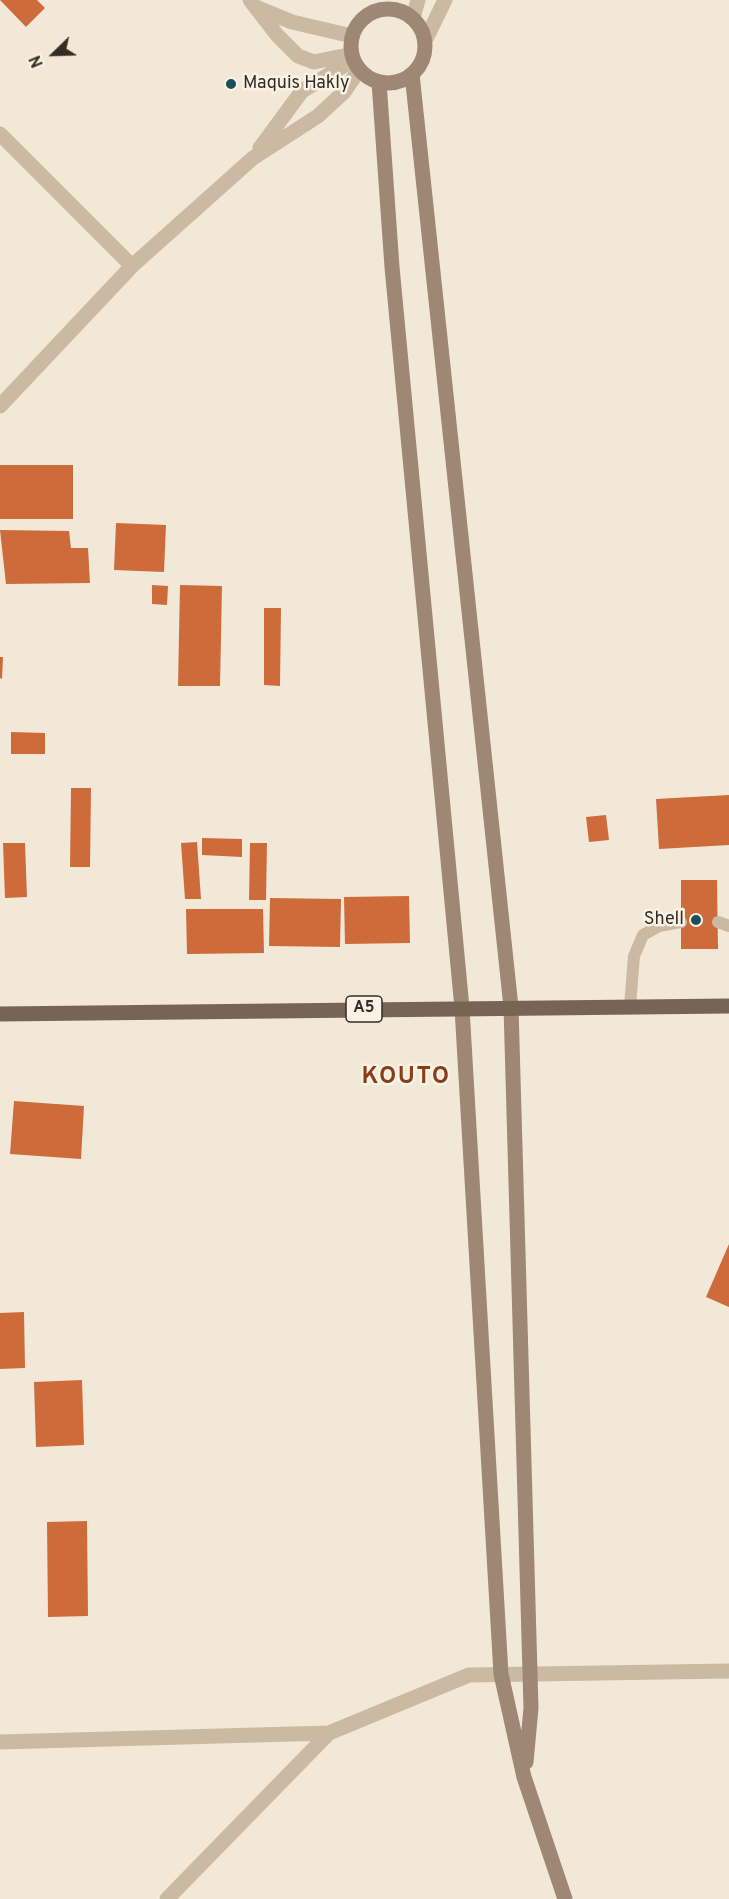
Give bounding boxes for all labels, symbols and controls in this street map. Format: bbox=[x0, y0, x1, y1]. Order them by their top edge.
north arrow bbox=[24, 24, 84, 84]
text: N bbox=[26, 52, 49, 70]
place label: Maquis Hakly bbox=[243, 73, 350, 95]
marker: Maquis Hakly bbox=[224, 77, 238, 91]
place label: Shell bbox=[644, 909, 684, 931]
marker: Shell bbox=[689, 913, 703, 927]
road number: A5 bbox=[346, 996, 382, 1022]
district label: KOUTO bbox=[361, 1064, 451, 1092]

